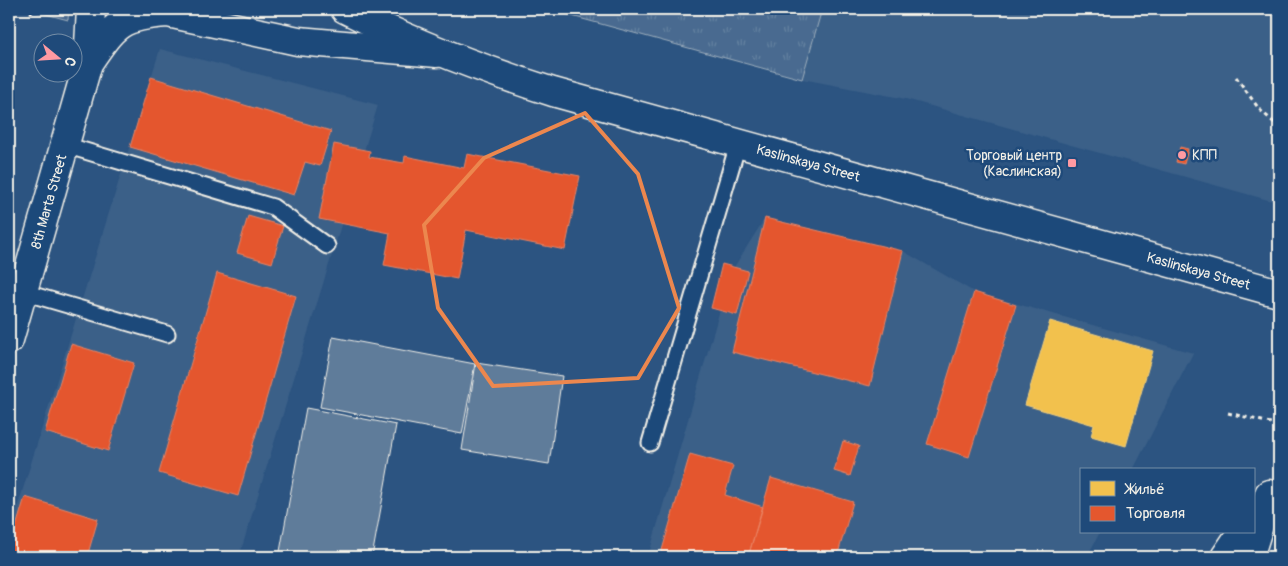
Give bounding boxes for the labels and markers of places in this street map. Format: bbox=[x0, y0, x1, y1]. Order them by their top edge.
place label: Торговый центр (Каслинская) bbox=[966, 147, 1062, 180]
place label: КПП bbox=[1192, 147, 1217, 164]
marker: КПП bbox=[1176, 149, 1188, 161]
marker: Торговый центр (Каслинская) bbox=[1066, 157, 1078, 169]

